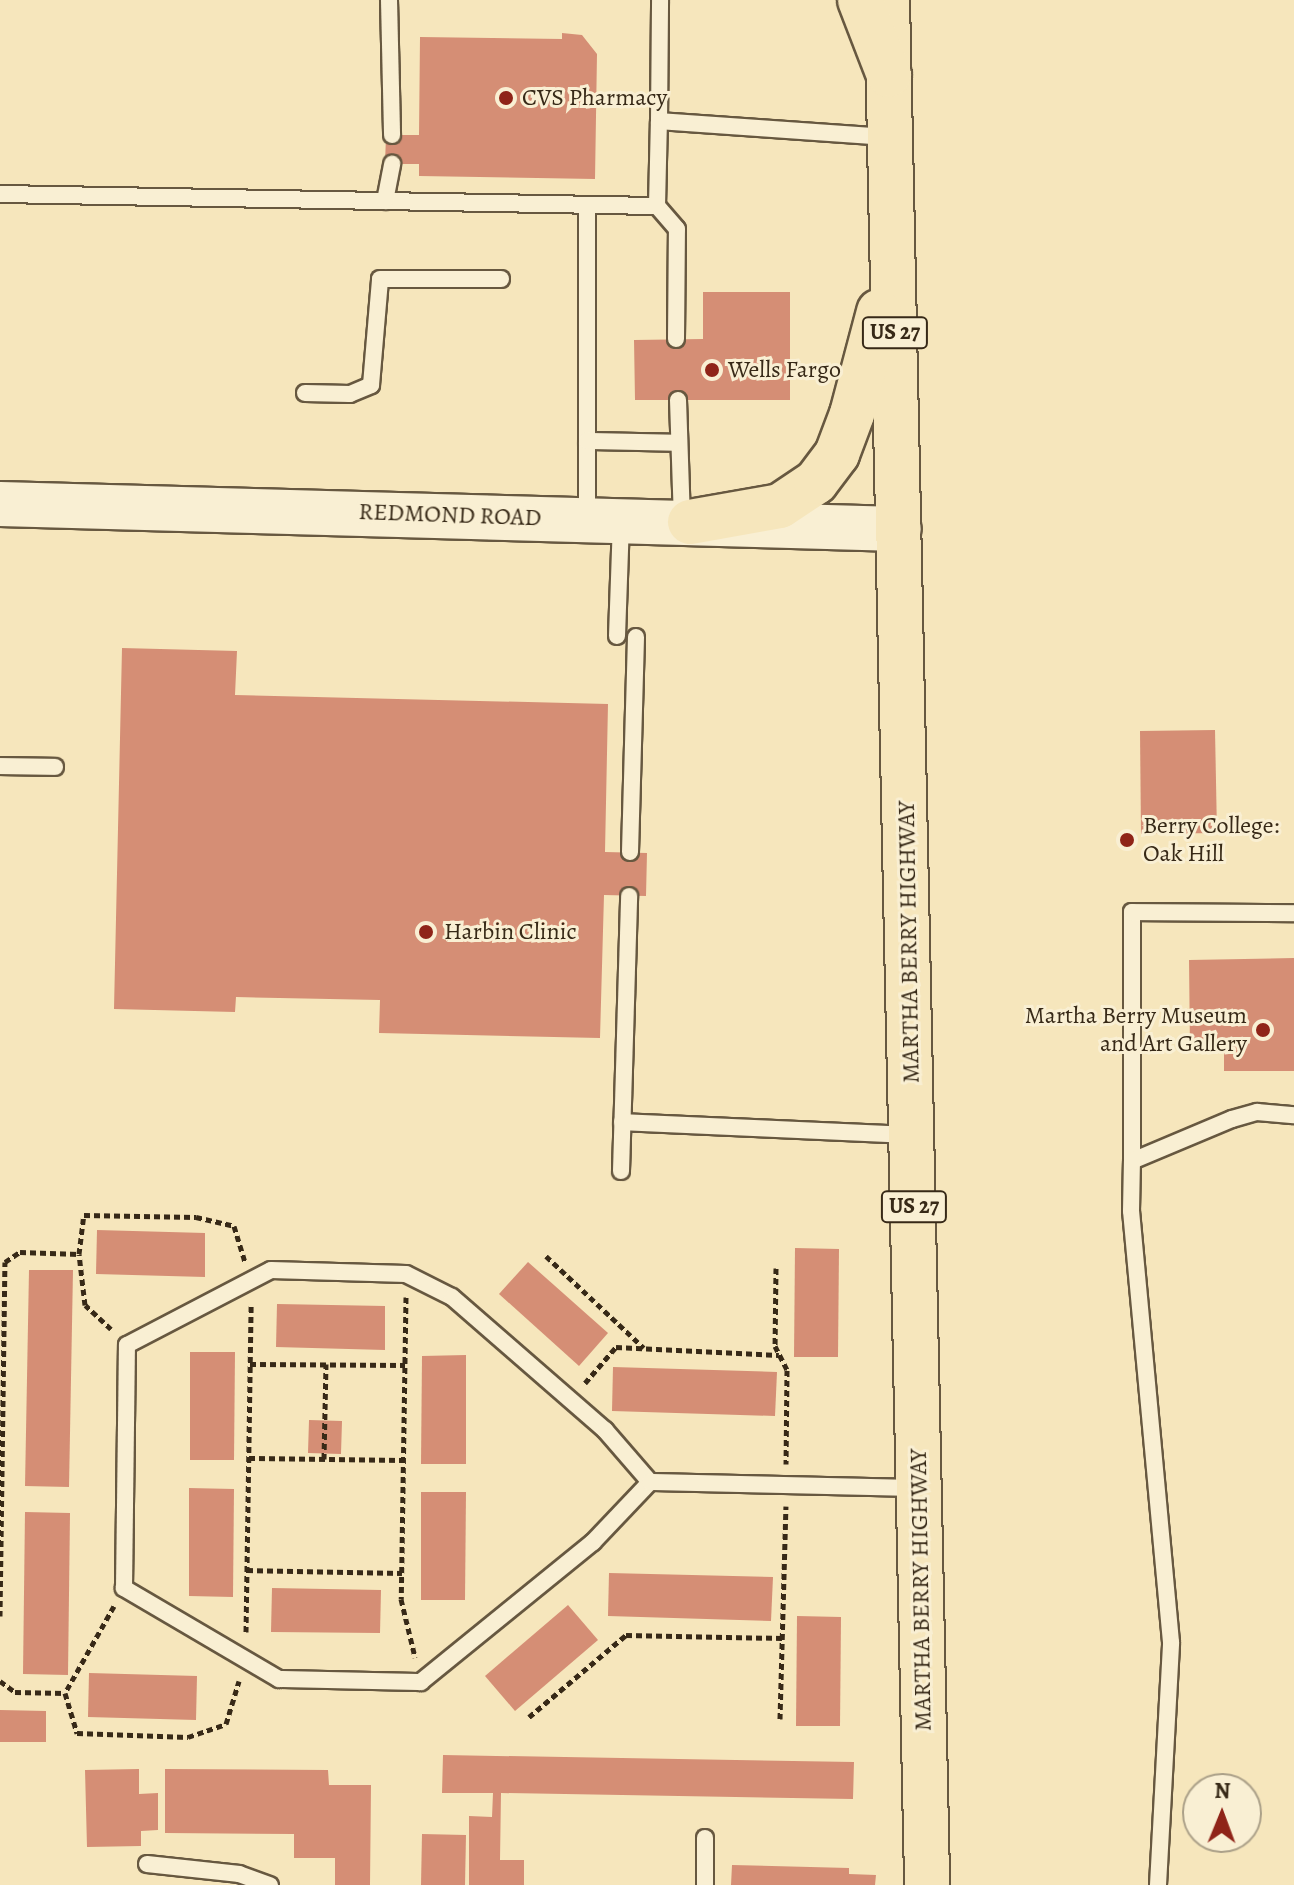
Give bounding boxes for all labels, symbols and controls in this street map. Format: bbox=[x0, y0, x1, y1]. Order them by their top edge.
place label: CVS Pharmacy bbox=[522, 84, 667, 112]
marker: CVS Pharmacy bbox=[497, 89, 515, 107]
road number: US 27 bbox=[861, 315, 929, 351]
place label: Wells Fargo bbox=[728, 356, 841, 384]
marker: Wells Fargo bbox=[703, 361, 721, 379]
street label: REDMOND ROAD bbox=[358, 497, 542, 533]
street label: MARTHA BERRY HIGHWAY bbox=[892, 801, 926, 1083]
place label: Berry College: Oak Hill bbox=[1143, 812, 1279, 868]
marker: Berry College: Oak Hill bbox=[1118, 831, 1136, 849]
place label: Harbin Clinic bbox=[444, 918, 577, 946]
marker: Harbin Clinic bbox=[415, 921, 437, 943]
place label: Martha Berry Museum and Art Gallery bbox=[1025, 1002, 1247, 1058]
marker: Martha Berry Museum and Art Gallery bbox=[1254, 1021, 1272, 1039]
road number: US 27 bbox=[880, 1189, 948, 1225]
street label: MARTHA BERRY HIGHWAY bbox=[904, 1449, 938, 1731]
north arrow bbox=[1182, 1773, 1262, 1853]
text: N bbox=[1214, 1776, 1231, 1806]

